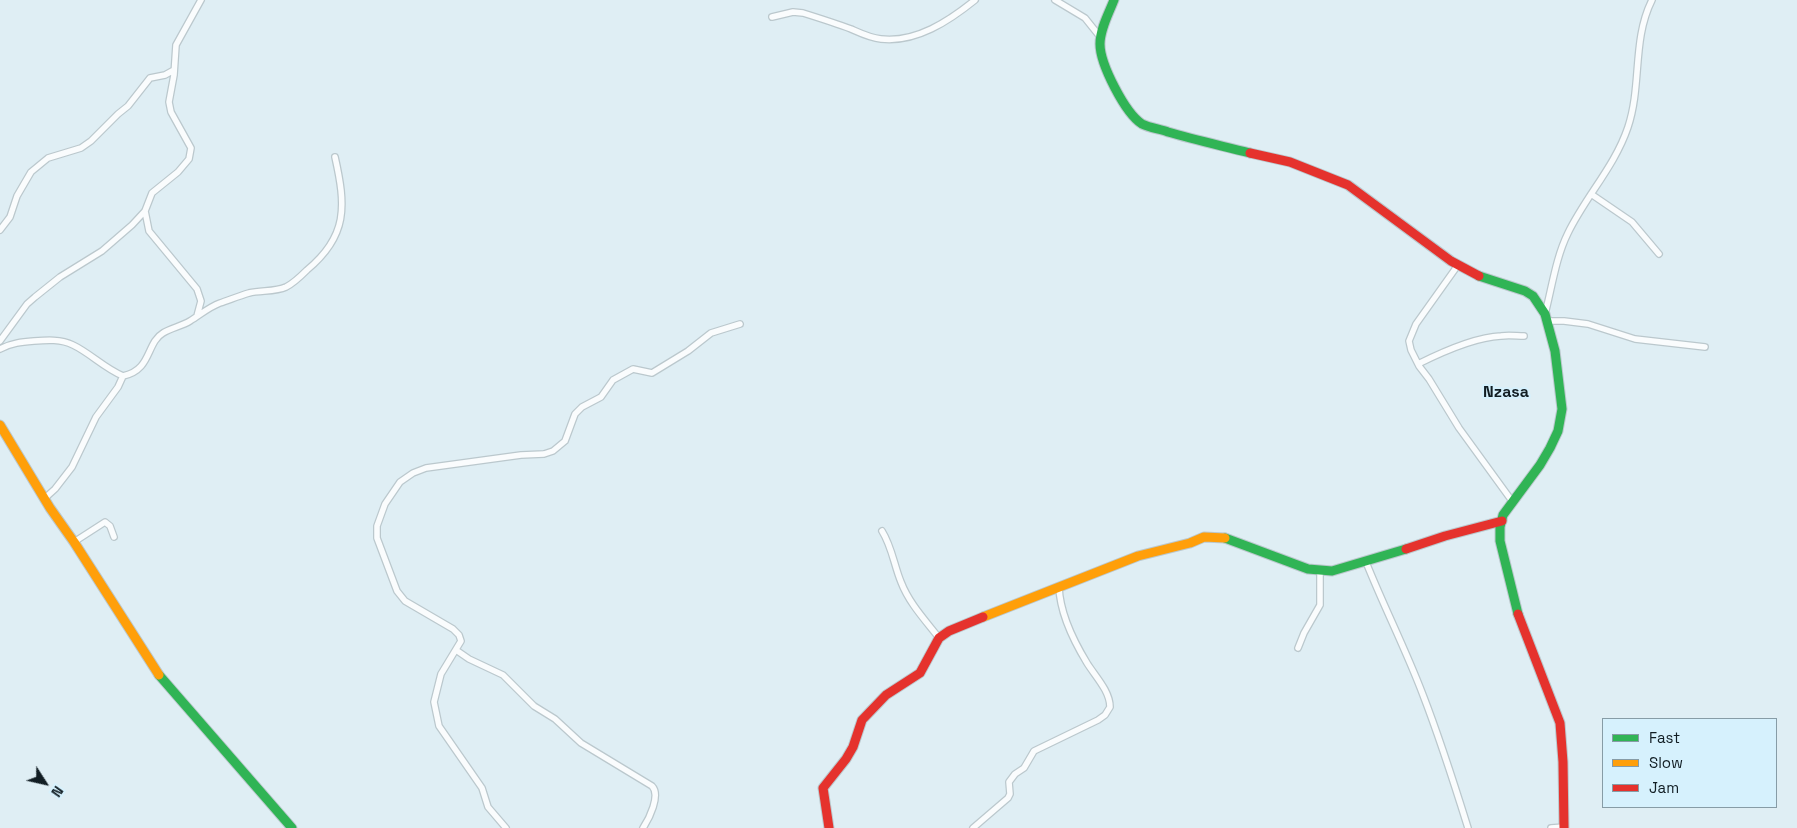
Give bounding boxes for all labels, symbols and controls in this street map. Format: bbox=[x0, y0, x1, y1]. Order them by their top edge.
district label: Nzasa bbox=[1483, 383, 1529, 403]
legend bbox=[1602, 718, 1777, 808]
text: Fast bbox=[1649, 728, 1680, 747]
text: Slow bbox=[1649, 753, 1683, 772]
north arrow bbox=[20, 758, 70, 808]
text: Jam bbox=[1649, 778, 1679, 797]
text: N bbox=[47, 783, 67, 801]

